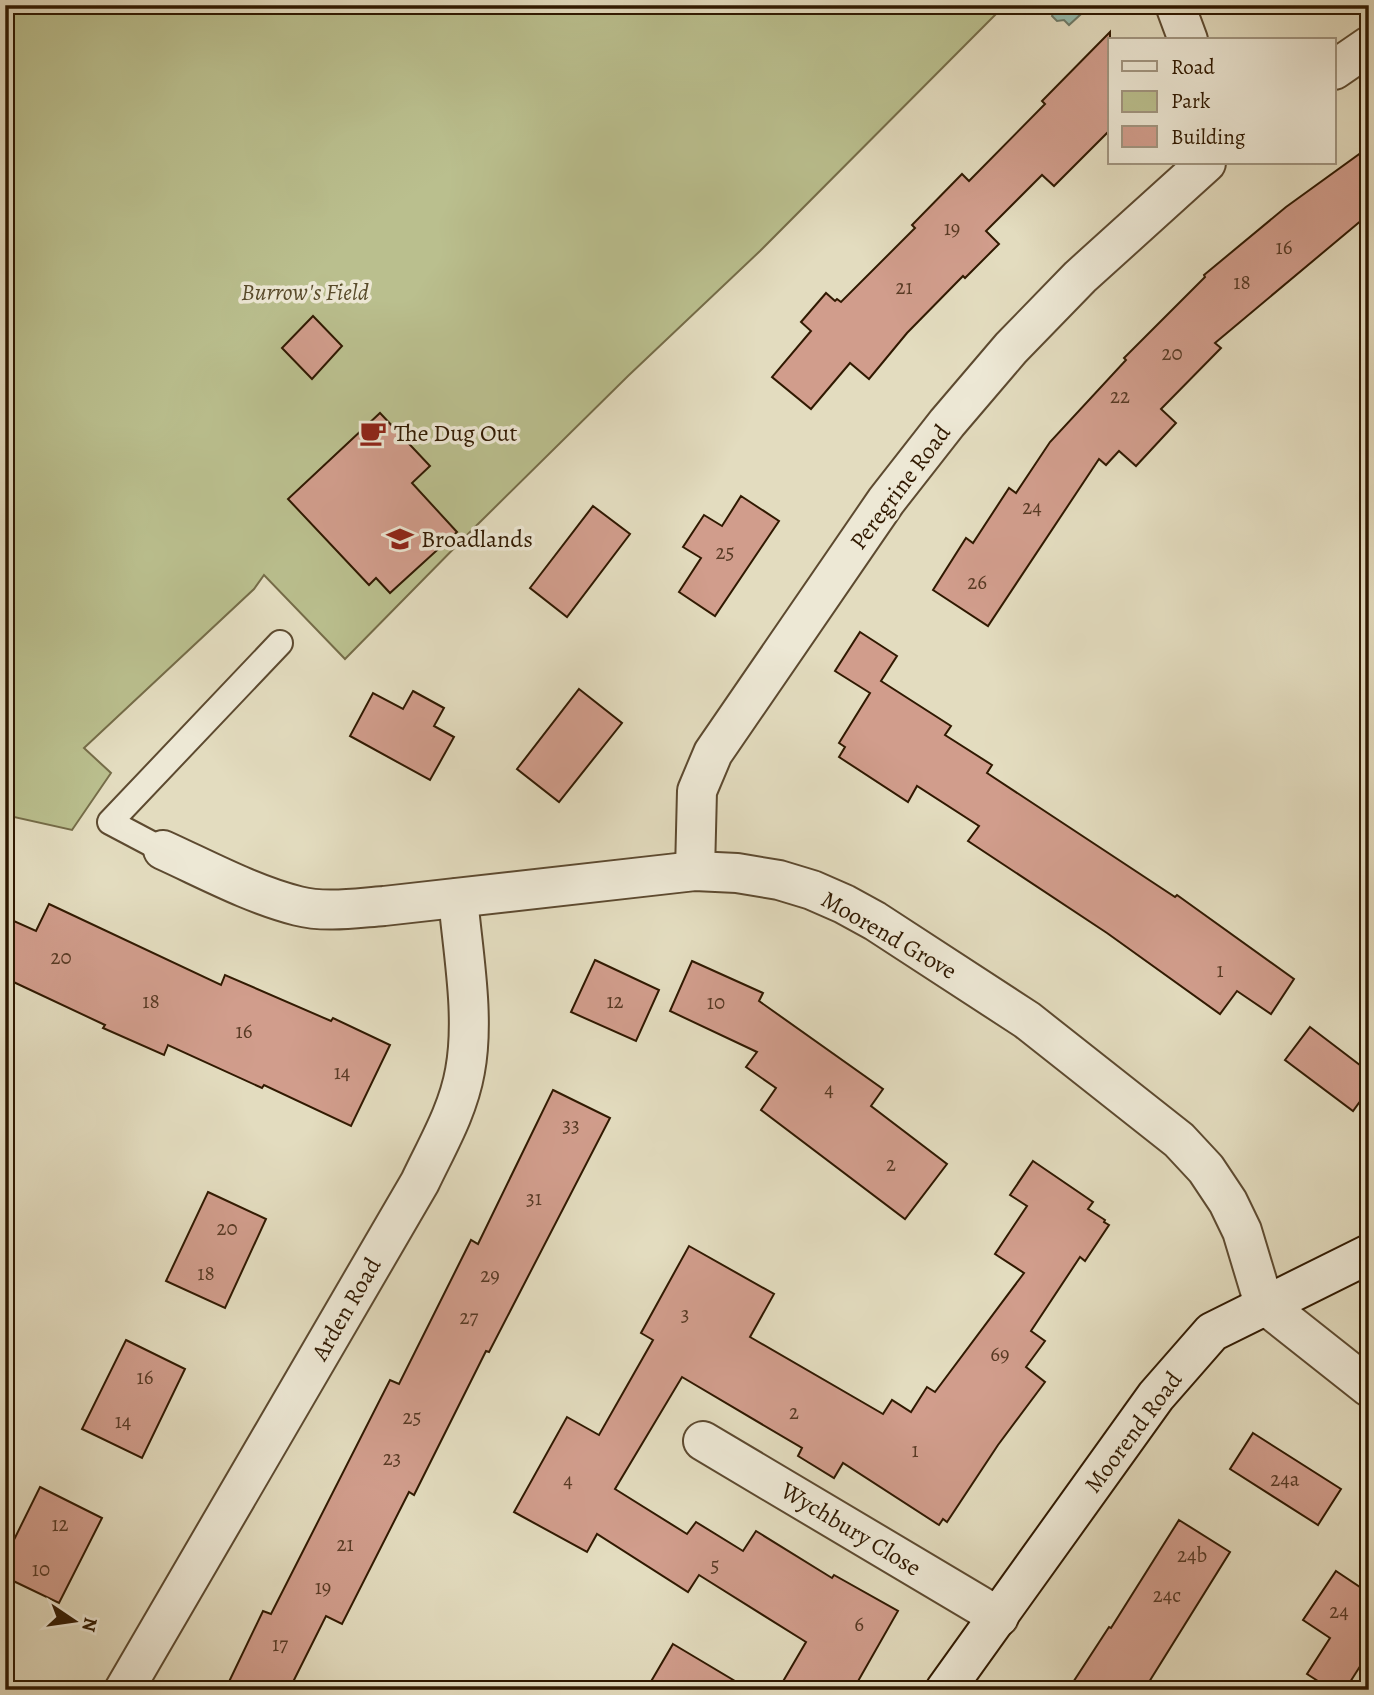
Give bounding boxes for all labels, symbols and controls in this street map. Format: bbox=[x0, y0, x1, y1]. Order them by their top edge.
legend bbox=[1108, 38, 1336, 164]
text: Road bbox=[1171, 53, 1215, 81]
text: Park bbox=[1171, 87, 1211, 115]
text: Building bbox=[1171, 123, 1246, 151]
house number: 19 bbox=[944, 214, 960, 242]
house number: 16 bbox=[1276, 233, 1293, 261]
house number: 18 bbox=[1233, 268, 1251, 296]
house number: 21 bbox=[895, 273, 913, 301]
park label: Burrow's Field bbox=[241, 276, 369, 308]
house number: 20 bbox=[1161, 339, 1183, 367]
house number: 22 bbox=[1110, 382, 1130, 410]
place label: The Dug Out bbox=[394, 417, 517, 449]
cafe icon: The Dug Out bbox=[358, 418, 388, 448]
street label: Peregrine Road bbox=[842, 418, 958, 556]
house number: 24 bbox=[1022, 493, 1042, 521]
place label: Broadlands bbox=[421, 523, 533, 555]
school or university icon: Broadlands bbox=[385, 524, 415, 554]
house number: 25 bbox=[715, 538, 735, 566]
house number: 26 bbox=[967, 568, 987, 596]
street label: Moorend Grove bbox=[815, 883, 963, 987]
house number: 20 bbox=[50, 943, 72, 971]
house number: 1 bbox=[1216, 956, 1224, 984]
house number: 18 bbox=[142, 987, 160, 1015]
house number: 12 bbox=[606, 987, 624, 1015]
house number: 10 bbox=[707, 988, 725, 1016]
house number: 16 bbox=[236, 1017, 253, 1045]
house number: 14 bbox=[334, 1058, 350, 1086]
house number: 4 bbox=[824, 1075, 834, 1103]
house number: 33 bbox=[562, 1111, 580, 1139]
house number: 2 bbox=[886, 1150, 896, 1178]
house number: 31 bbox=[526, 1184, 542, 1212]
house number: 20 bbox=[216, 1214, 238, 1242]
street label: Arden Road bbox=[303, 1252, 388, 1367]
house number: 18 bbox=[197, 1259, 215, 1287]
house number: 29 bbox=[480, 1261, 500, 1289]
house number: 3 bbox=[681, 1300, 689, 1328]
house number: 27 bbox=[460, 1303, 479, 1331]
house number: 69 bbox=[990, 1340, 1010, 1368]
house number: 16 bbox=[137, 1363, 154, 1391]
street label: Moorend Road bbox=[1077, 1365, 1189, 1499]
house number: 2 bbox=[789, 1398, 799, 1426]
house number: 25 bbox=[402, 1403, 422, 1431]
house number: 14 bbox=[115, 1407, 131, 1435]
house number: 1 bbox=[911, 1436, 919, 1464]
house number: 23 bbox=[383, 1444, 401, 1472]
house number: 24a bbox=[1270, 1465, 1300, 1493]
house number: 4 bbox=[563, 1466, 573, 1494]
street label: Wychbury Close bbox=[774, 1474, 927, 1584]
house number: 12 bbox=[51, 1510, 69, 1538]
house number: 21 bbox=[336, 1530, 354, 1558]
house number: 24b bbox=[1177, 1541, 1207, 1569]
house number: 5 bbox=[710, 1551, 720, 1579]
house number: 10 bbox=[32, 1555, 50, 1583]
house number: 19 bbox=[315, 1573, 331, 1601]
house number: 24c bbox=[1153, 1581, 1181, 1609]
north arrow bbox=[38, 1586, 108, 1656]
house number: 24 bbox=[1329, 1597, 1349, 1625]
house number: 6 bbox=[854, 1610, 864, 1638]
text: N bbox=[75, 1615, 104, 1634]
house number: 17 bbox=[272, 1630, 288, 1658]

